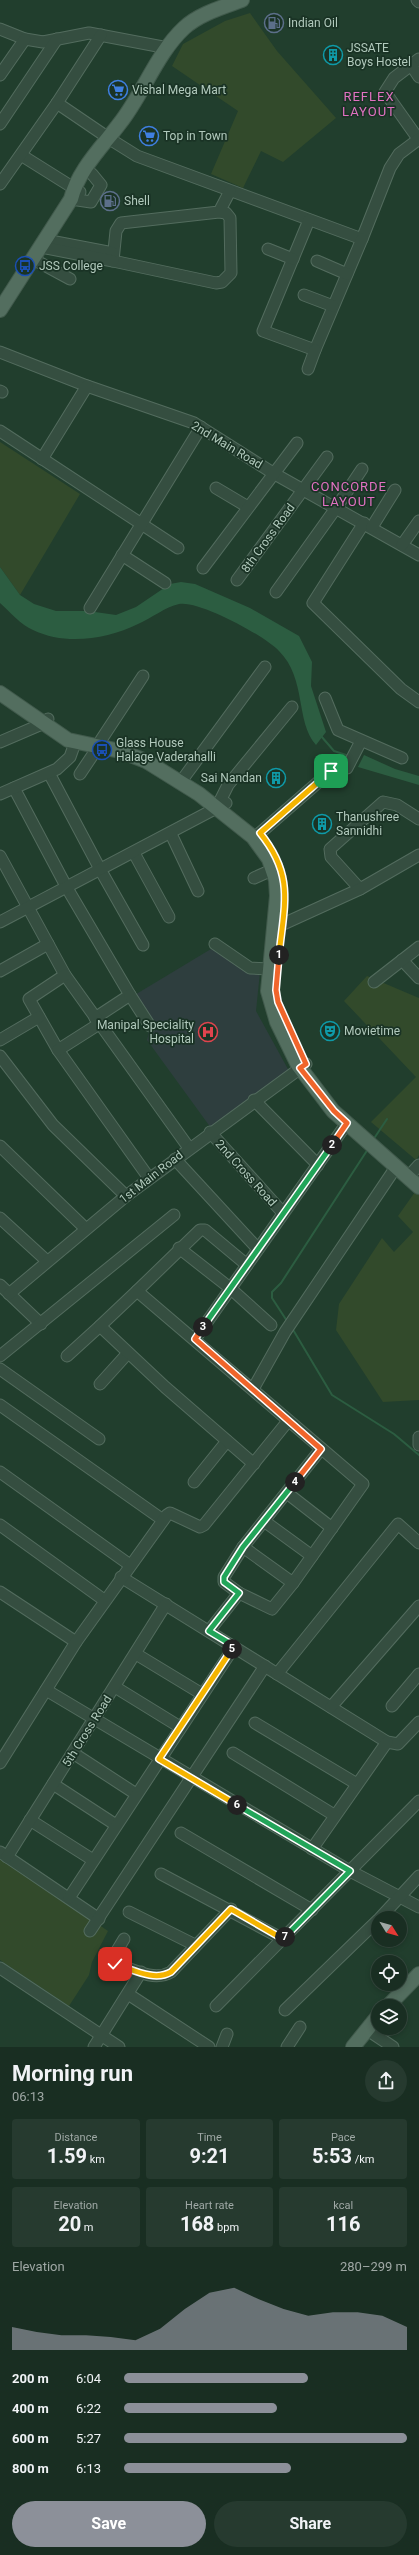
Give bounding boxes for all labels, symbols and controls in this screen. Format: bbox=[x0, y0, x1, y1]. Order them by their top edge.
fuel station icon: Indian Oil bbox=[263, 12, 285, 34]
place label: Indian Oil bbox=[288, 16, 338, 30]
place label: JSSATE Boys Hostel bbox=[347, 41, 411, 69]
building icon: JSSATE Boys Hostel bbox=[322, 44, 344, 66]
supermarket icon: Vishal Mega Mart bbox=[107, 79, 129, 101]
place label: Vishal Mega Mart bbox=[132, 83, 226, 97]
district label: REFLEX LAYOUT bbox=[342, 89, 396, 119]
supermarket icon: Top in Town bbox=[138, 125, 160, 147]
place label: Top in Town bbox=[163, 129, 228, 143]
fuel station icon: Shell bbox=[99, 190, 121, 212]
place label: Shell bbox=[124, 194, 150, 208]
bus stop icon: JSS College bbox=[14, 255, 36, 277]
place label: JSS College bbox=[39, 259, 103, 273]
street label: 2nd Main Road bbox=[189, 418, 265, 472]
district label: CONCORDE LAYOUT bbox=[311, 479, 387, 509]
street label: 8th Cross Road bbox=[238, 501, 298, 575]
place label: Glass House Halage Vaderahalli bbox=[116, 736, 216, 764]
bus stop icon: Glass House Halage Vaderahalli bbox=[91, 739, 113, 761]
pin bbox=[314, 754, 348, 788]
icon: arrive bbox=[320, 760, 342, 782]
building icon: Sai Nandan bbox=[265, 767, 287, 789]
place label: Sai Nandan bbox=[201, 771, 262, 785]
place label: Thanushree Sannidhi bbox=[336, 810, 399, 838]
building icon: Thanushree Sannidhi bbox=[311, 813, 333, 835]
pin: 1 bbox=[269, 945, 289, 965]
text: 1 bbox=[276, 948, 282, 961]
place label: Manipal Speciality Hospital bbox=[97, 1018, 194, 1046]
theatre icon: Movietime bbox=[319, 1020, 341, 1042]
hospital icon: Manipal Speciality Hospital bbox=[197, 1021, 219, 1043]
place label: Movietime bbox=[344, 1024, 400, 1038]
pin: 2 bbox=[322, 1135, 342, 1155]
street label: 2nd Cross Road bbox=[212, 1137, 280, 1209]
text: 2 bbox=[329, 1138, 335, 1151]
street label: 1st Main Road bbox=[116, 1148, 186, 1206]
pin: 3 bbox=[193, 1317, 213, 1337]
text: 3 bbox=[200, 1320, 206, 1333]
pin: 4 bbox=[285, 1472, 305, 1492]
text: 4 bbox=[292, 1475, 298, 1488]
pin: 5 bbox=[222, 1639, 242, 1659]
text: 5 bbox=[229, 1642, 235, 1655]
street label: 5th Cross Road bbox=[59, 1693, 115, 1769]
pin: 6 bbox=[227, 1795, 247, 1815]
text: 6 bbox=[234, 1798, 240, 1811]
north arrow bbox=[371, 1911, 407, 1947]
map controls bbox=[371, 1911, 407, 2035]
pin: 7 bbox=[275, 1927, 295, 1947]
text: 7 bbox=[282, 1930, 288, 1943]
pin bbox=[98, 1947, 132, 1981]
icon: check bbox=[104, 1953, 126, 1975]
button: locate bbox=[371, 1955, 407, 1991]
button: layers bbox=[371, 1999, 407, 2035]
button: share bbox=[365, 2060, 407, 2102]
text: Morning run bbox=[12, 2061, 133, 2086]
text: 06:13 bbox=[12, 2089, 44, 2104]
text: Distance bbox=[54, 2131, 97, 2144]
text: Time bbox=[197, 2131, 222, 2144]
text: Pace bbox=[331, 2131, 355, 2144]
text: 1.59 bbox=[47, 2144, 87, 2168]
text: 9:21 bbox=[189, 2144, 230, 2168]
text: 5:53 bbox=[312, 2144, 352, 2168]
text: km bbox=[87, 2153, 105, 2166]
text: /km bbox=[352, 2153, 374, 2166]
text: Elevation bbox=[54, 2199, 98, 2212]
text: Heart rate bbox=[185, 2199, 234, 2212]
text: kcal bbox=[333, 2199, 353, 2212]
text: 20 bbox=[58, 2212, 81, 2236]
text: 168 bbox=[180, 2212, 214, 2236]
text: 116 bbox=[326, 2212, 360, 2236]
text: m bbox=[81, 2221, 93, 2234]
text: bpm bbox=[214, 2221, 239, 2234]
text: Elevation bbox=[12, 2259, 65, 2274]
text: 280–299 m bbox=[340, 2259, 407, 2274]
text: 200 m bbox=[12, 2371, 49, 2386]
text: 6:04 bbox=[76, 2371, 101, 2386]
text: 400 m bbox=[12, 2401, 49, 2416]
text: 6:22 bbox=[76, 2401, 101, 2416]
text: 600 m bbox=[12, 2431, 49, 2446]
text: 5:27 bbox=[76, 2431, 101, 2446]
text: 800 m bbox=[12, 2461, 49, 2476]
text: 6:13 bbox=[76, 2461, 101, 2476]
button: Save bbox=[12, 2501, 206, 2547]
button: Share bbox=[214, 2501, 407, 2547]

